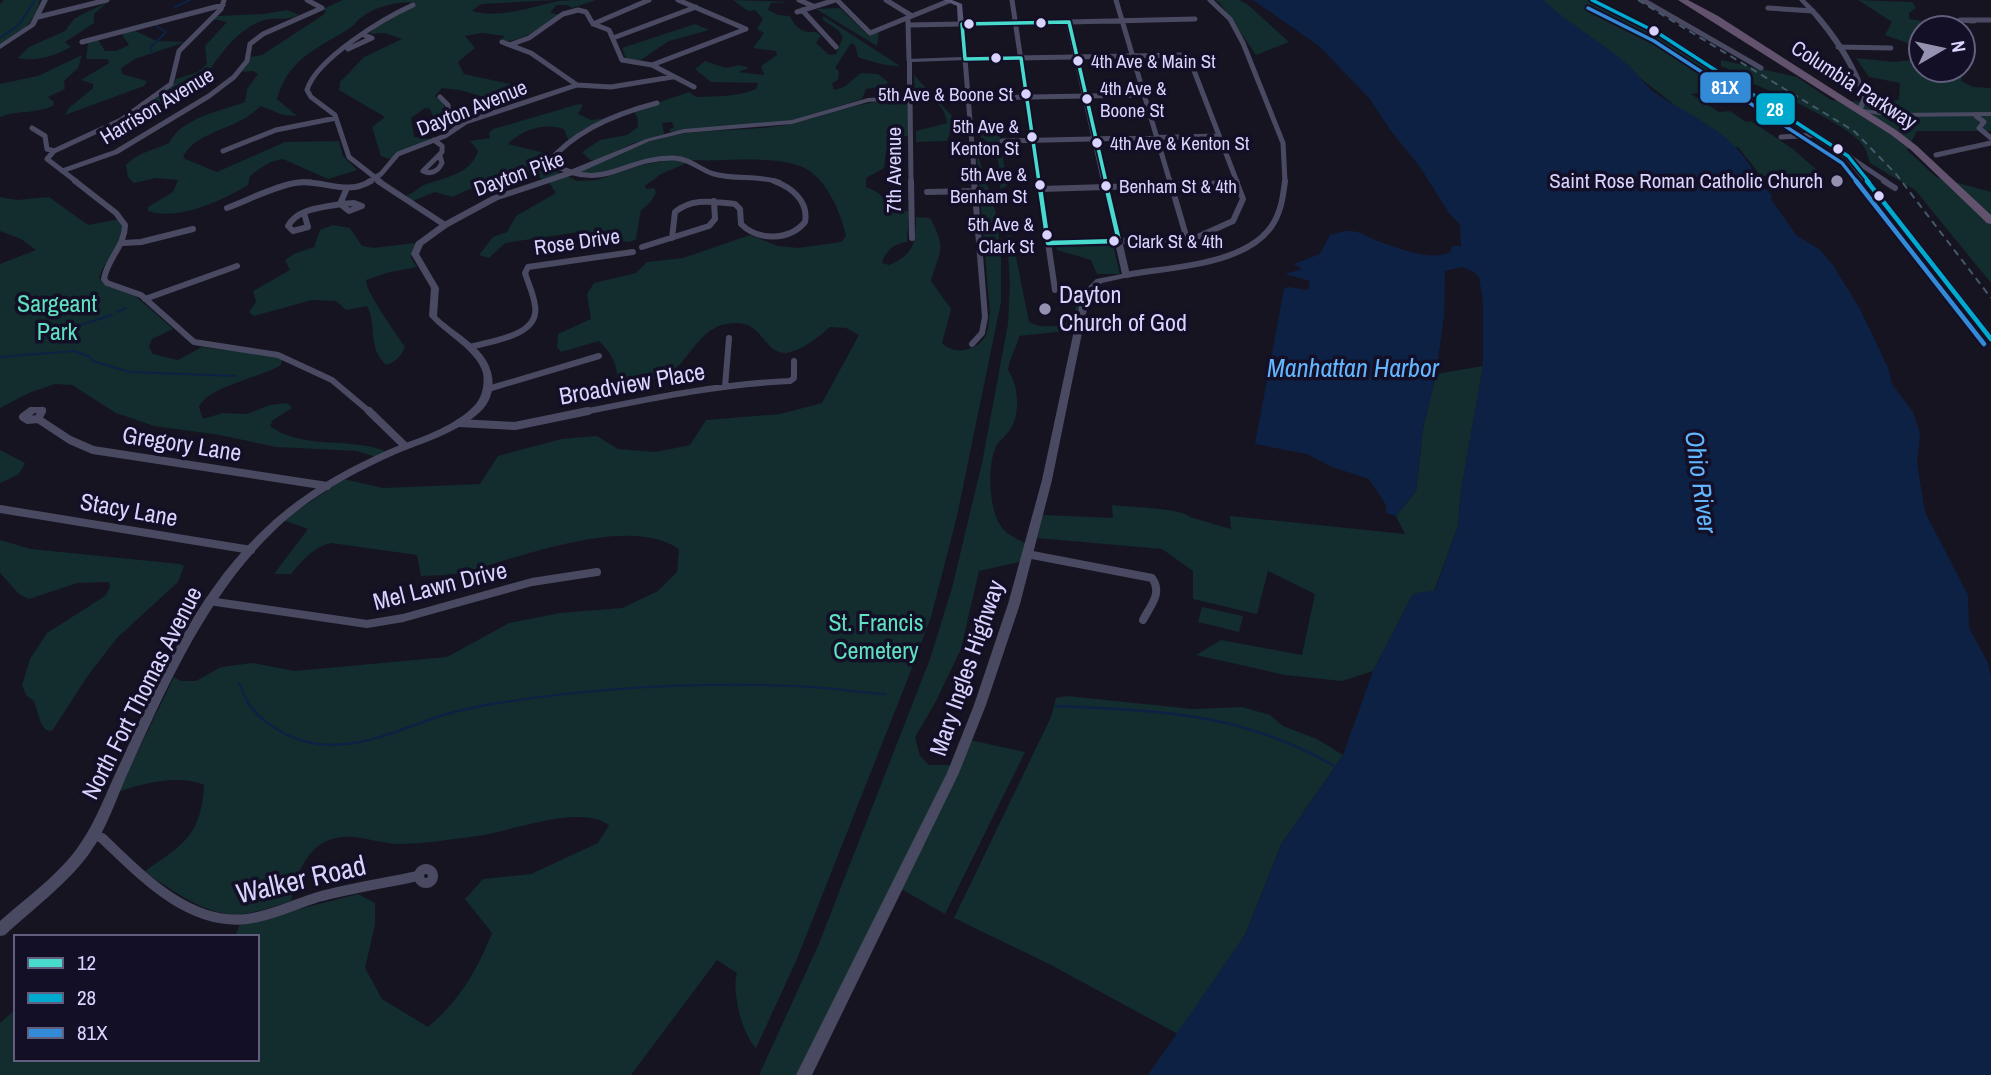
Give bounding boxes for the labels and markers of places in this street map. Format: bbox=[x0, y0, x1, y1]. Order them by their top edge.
unlabelled marker bbox=[1034, 16, 1048, 30]
unlabelled marker bbox=[962, 17, 976, 31]
unlabelled marker bbox=[1647, 24, 1661, 38]
place label: 4th Ave & Main St bbox=[1091, 48, 1216, 74]
unlabelled marker bbox=[989, 51, 1003, 65]
marker: 4th Ave & Main St bbox=[1071, 54, 1085, 68]
place label: 4th Ave & Boone St bbox=[1100, 75, 1167, 123]
place label: 5th Ave & Boone St bbox=[878, 81, 1014, 107]
marker: 5th Ave & Boone St bbox=[1019, 87, 1033, 101]
marker: 4th Ave & Boone St bbox=[1080, 92, 1094, 106]
place label: 5th Ave & Kenton St bbox=[951, 113, 1020, 161]
marker: 5th Ave & Kenton St bbox=[1025, 130, 1039, 144]
place label: 4th Ave & Kenton St bbox=[1110, 130, 1250, 156]
marker: 4th Ave & Kenton St bbox=[1090, 136, 1104, 150]
unlabelled marker bbox=[1831, 142, 1845, 156]
place label: 5th Ave & Benham St bbox=[950, 161, 1028, 209]
place label: Saint Rose Roman Catholic Church bbox=[1549, 166, 1823, 195]
place label: Benham St & 4th bbox=[1119, 173, 1237, 199]
marker: Saint Rose Roman Catholic Church bbox=[1829, 173, 1845, 189]
marker: 5th Ave & Benham St bbox=[1033, 178, 1047, 192]
marker: Benham St & 4th bbox=[1099, 179, 1113, 193]
unlabelled marker bbox=[1872, 189, 1886, 203]
place label: 5th Ave & Clark St bbox=[968, 211, 1035, 259]
marker: 5th Ave & Clark St bbox=[1040, 228, 1054, 242]
place label: Clark St & 4th bbox=[1127, 228, 1223, 254]
marker: Clark St & 4th bbox=[1107, 234, 1121, 248]
place label: Dayton Church of God bbox=[1059, 278, 1187, 338]
marker: Dayton Church of God bbox=[1037, 301, 1053, 317]

